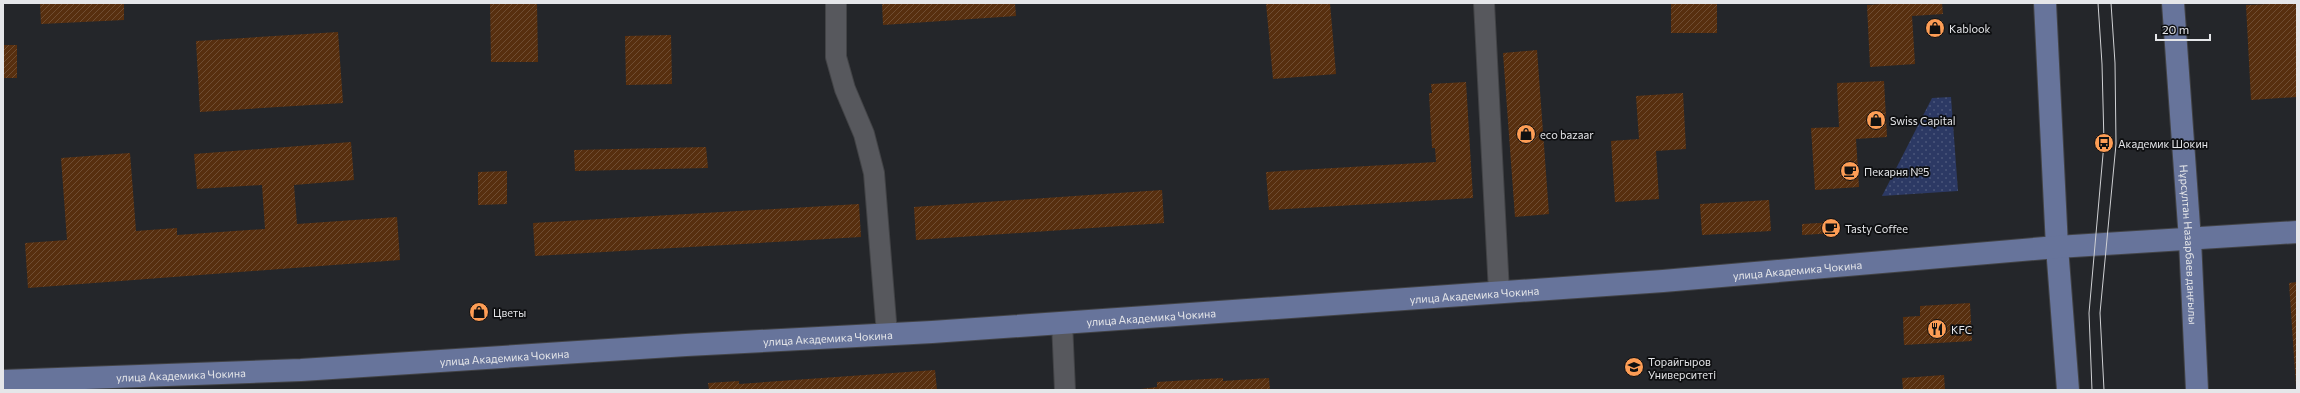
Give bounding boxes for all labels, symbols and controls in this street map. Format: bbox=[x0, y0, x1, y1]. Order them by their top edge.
scale bar bbox=[2156, 16, 2210, 42]
shop icon: Kablook bbox=[1924, 17, 1946, 39]
place label: Kablook bbox=[1949, 22, 1991, 35]
text: 20 m bbox=[2162, 22, 2189, 36]
shop icon: Swiss Capital bbox=[1865, 109, 1887, 131]
place label: Swiss Capital bbox=[1890, 114, 1956, 127]
shop icon: eco bazaar bbox=[1515, 123, 1537, 145]
place label: eco bazaar bbox=[1540, 128, 1594, 141]
bus stop icon: Академик Шокин bbox=[2093, 132, 2115, 154]
place label: Академик Шокин bbox=[2118, 137, 2208, 150]
cafe icon: Пекарня №5 bbox=[1839, 160, 1861, 182]
street label: Нұрсұлтан Назарбаев даңғылы bbox=[2178, 164, 2200, 325]
place label: Пекарня №5 bbox=[1864, 165, 1929, 178]
cafe icon: Tasty Coffee bbox=[1820, 217, 1842, 239]
place label: Tasty Coffee bbox=[1845, 222, 1908, 235]
street label: улица Академика Чокина bbox=[1732, 257, 1863, 281]
street label: улица Академика Чокина bbox=[1409, 283, 1540, 305]
shop icon: Цветы bbox=[468, 301, 490, 323]
place label: Цветы bbox=[493, 306, 526, 319]
street label: улица Академика Чокина bbox=[1086, 306, 1216, 328]
restaurant icon: KFC bbox=[1926, 318, 1948, 340]
place label: KFC bbox=[1951, 323, 1972, 336]
street label: улица Академика Чокина bbox=[763, 328, 893, 347]
street label: улица Академика Чокина bbox=[439, 346, 570, 367]
place label: Торайгыров Университеті bbox=[1648, 355, 1716, 381]
school or university icon: Торайгыров Университеті bbox=[1623, 356, 1645, 378]
street label: улица Академика Чокина bbox=[116, 366, 246, 383]

